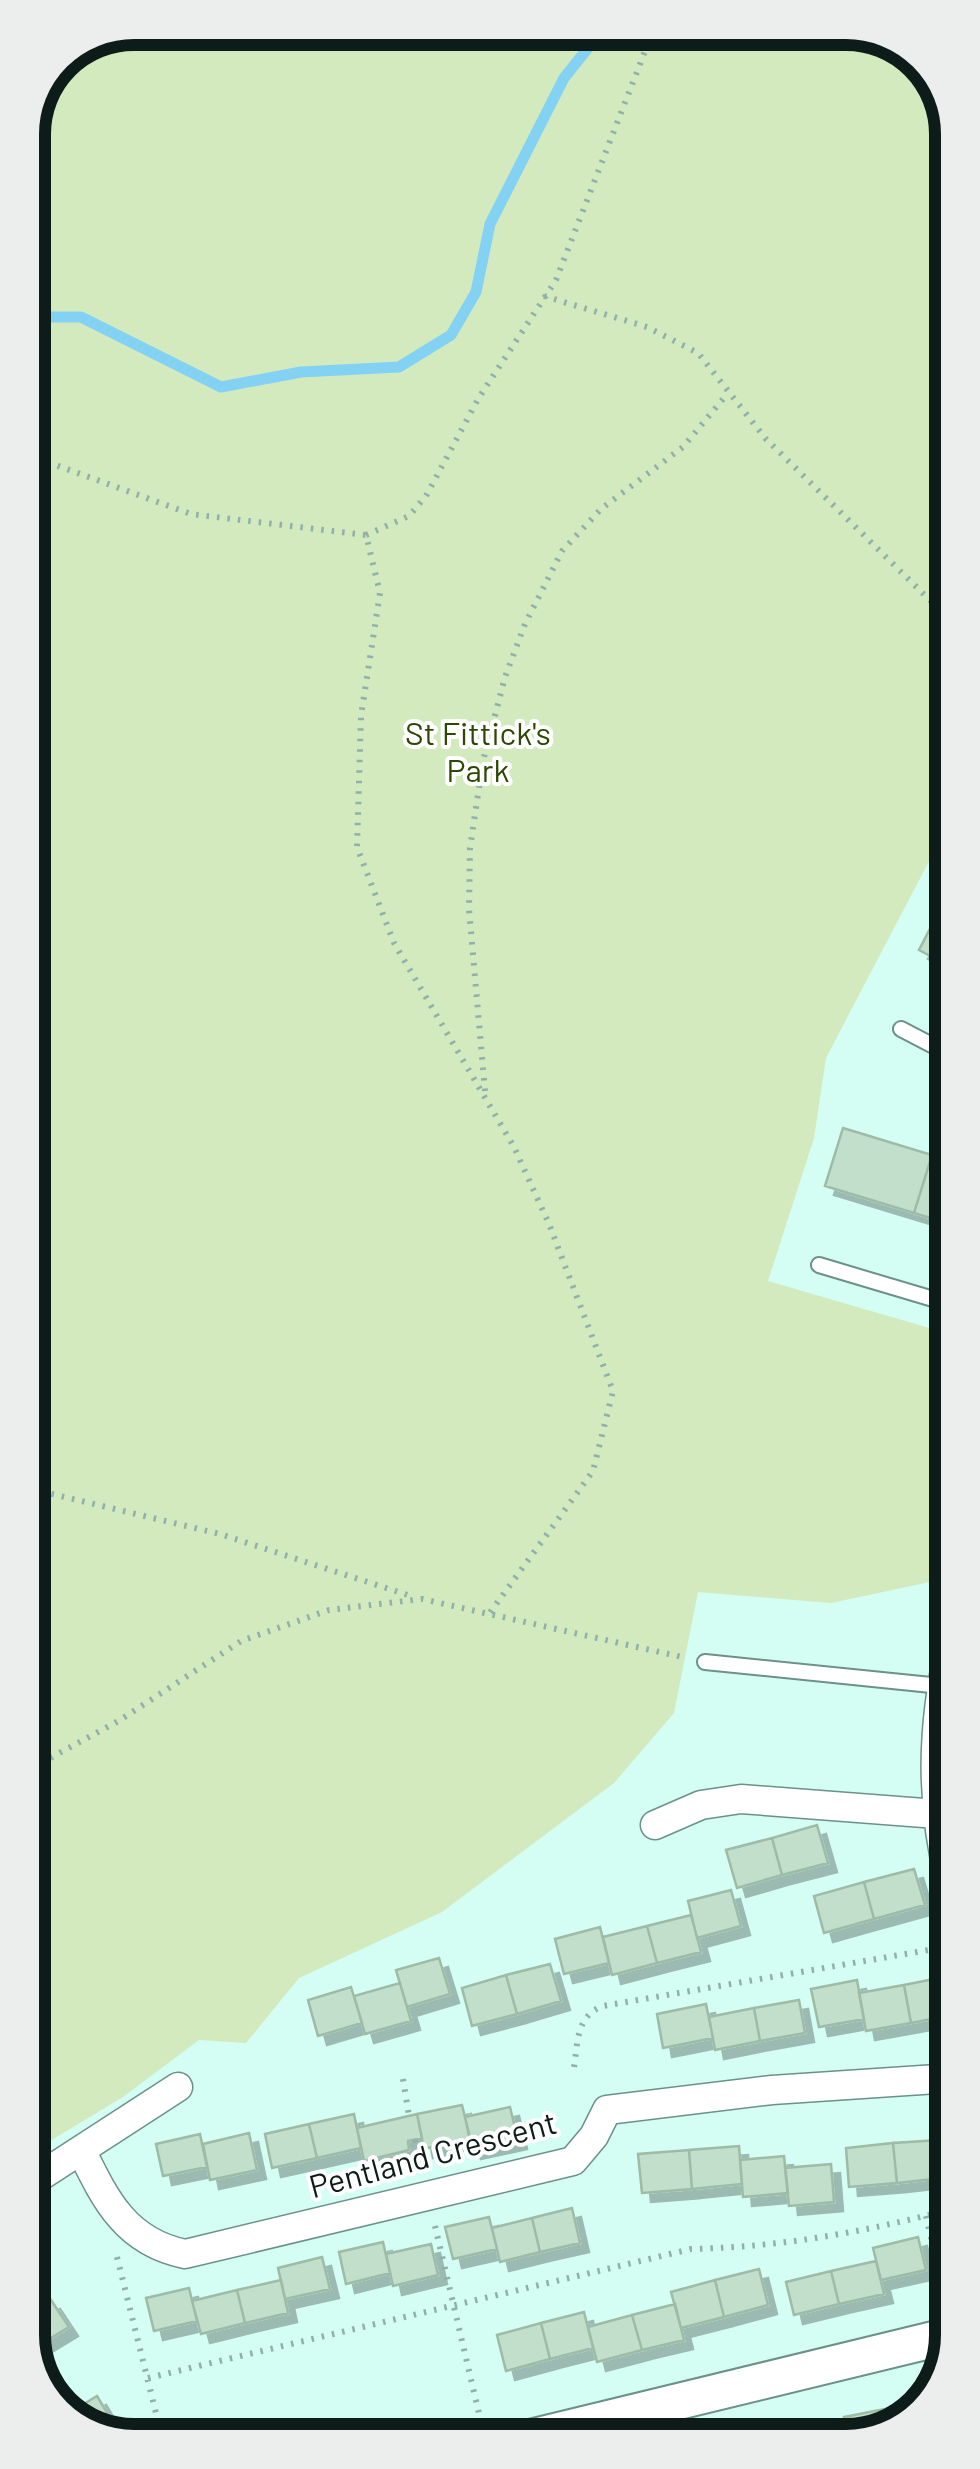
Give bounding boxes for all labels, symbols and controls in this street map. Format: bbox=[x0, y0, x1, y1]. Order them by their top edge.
park label: St Fittick's Park bbox=[405, 713, 551, 788]
street label: Pentland Crescent bbox=[305, 2102, 560, 2204]

